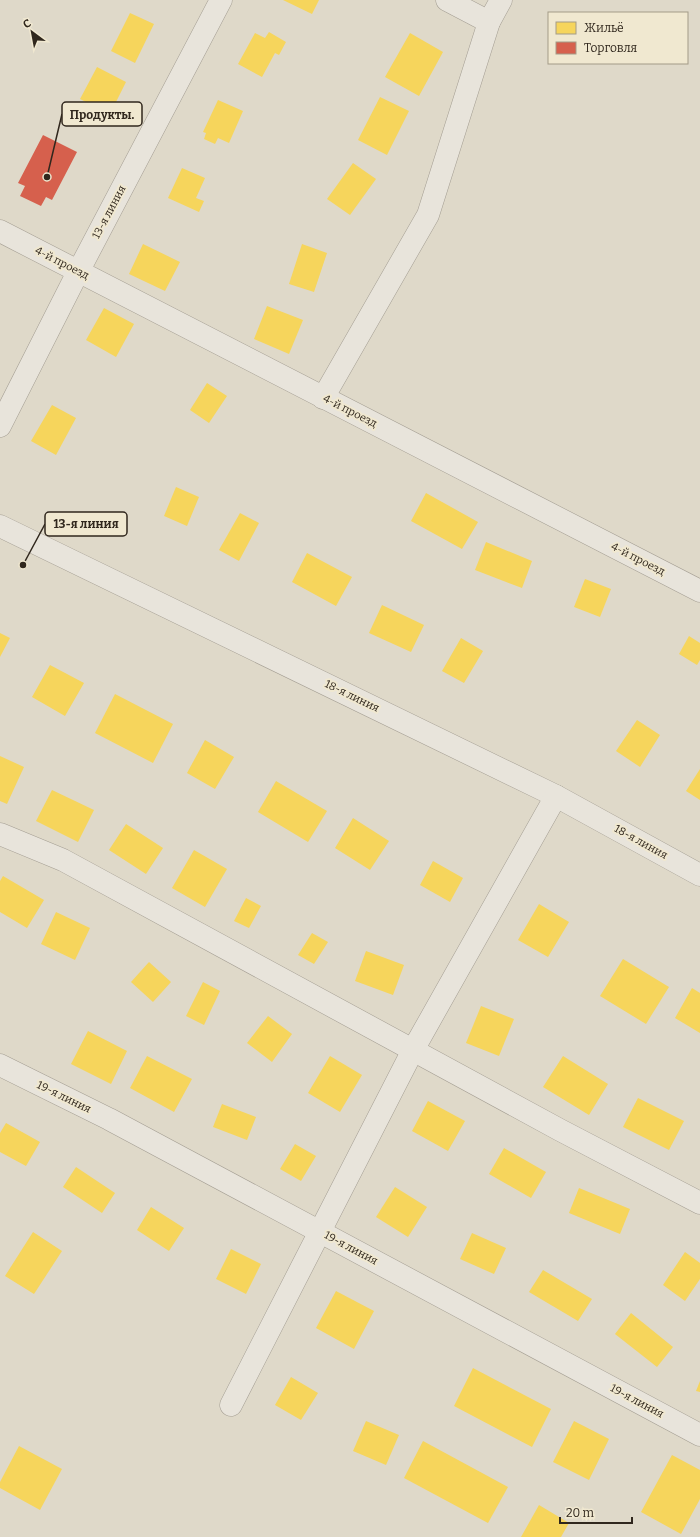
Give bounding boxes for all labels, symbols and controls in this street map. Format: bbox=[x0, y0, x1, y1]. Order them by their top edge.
north arrow bbox=[12, 12, 52, 52]
legend bbox=[548, 12, 688, 64]
text: С bbox=[21, 17, 33, 31]
text: Жильё bbox=[584, 21, 624, 35]
text: Торговля bbox=[584, 41, 638, 55]
callout: Продукты. bbox=[62, 102, 142, 126]
text: Продукты. bbox=[70, 108, 134, 122]
street label: 13-я линия bbox=[90, 183, 128, 241]
street label: 4-й проезд bbox=[33, 244, 91, 282]
street label: 4-й проезд bbox=[321, 392, 379, 430]
callout: 13-я линия bbox=[45, 512, 127, 536]
text: 13-я линия bbox=[53, 517, 119, 531]
street label: 4-й проезд bbox=[609, 540, 667, 578]
street label: 18-я линия bbox=[323, 677, 381, 715]
street label: 18-я линия bbox=[612, 822, 670, 862]
street label: 19-я линия bbox=[35, 1078, 93, 1116]
street label: 19-я линия bbox=[322, 1228, 380, 1268]
street label: 19-я линия bbox=[608, 1381, 666, 1421]
scale bar bbox=[560, 1499, 632, 1525]
text: 20 m bbox=[566, 1506, 595, 1520]

